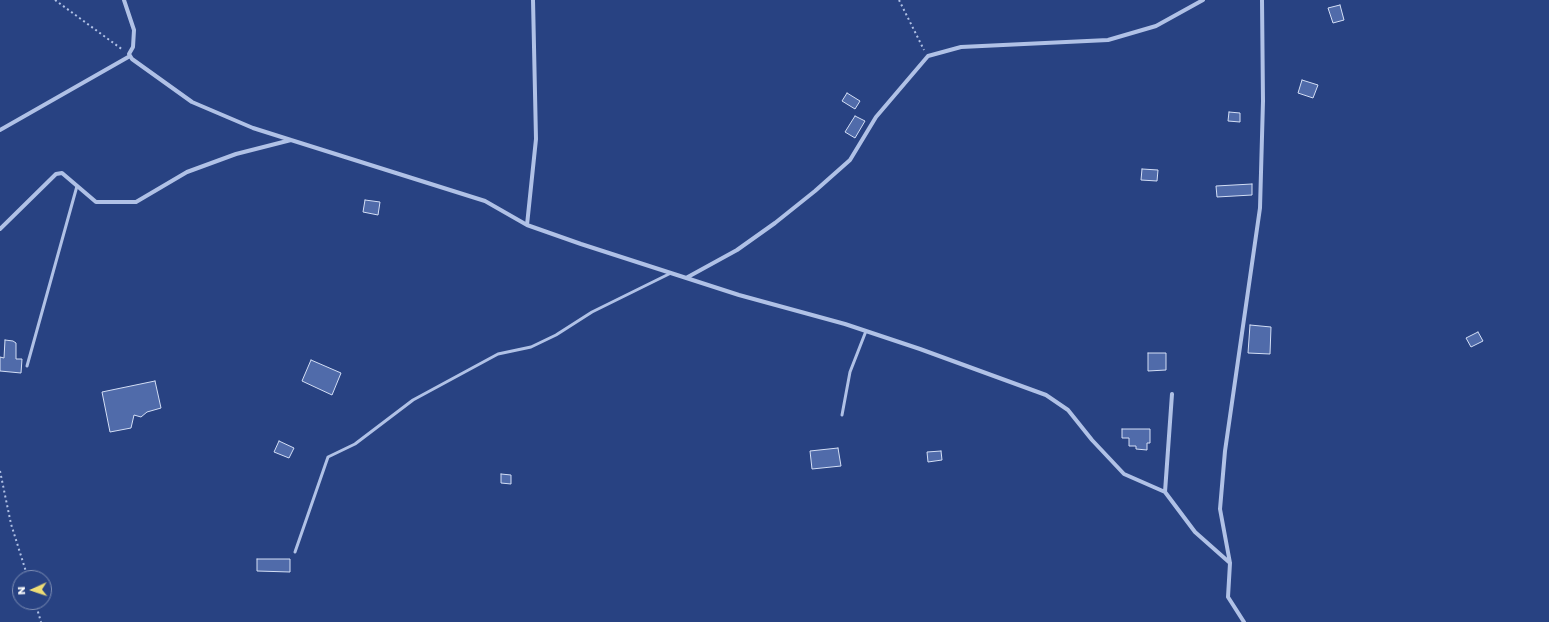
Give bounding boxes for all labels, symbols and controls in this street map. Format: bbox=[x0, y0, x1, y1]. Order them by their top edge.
north arrow bbox=[12, 570, 52, 610]
text: N bbox=[13, 586, 29, 595]

